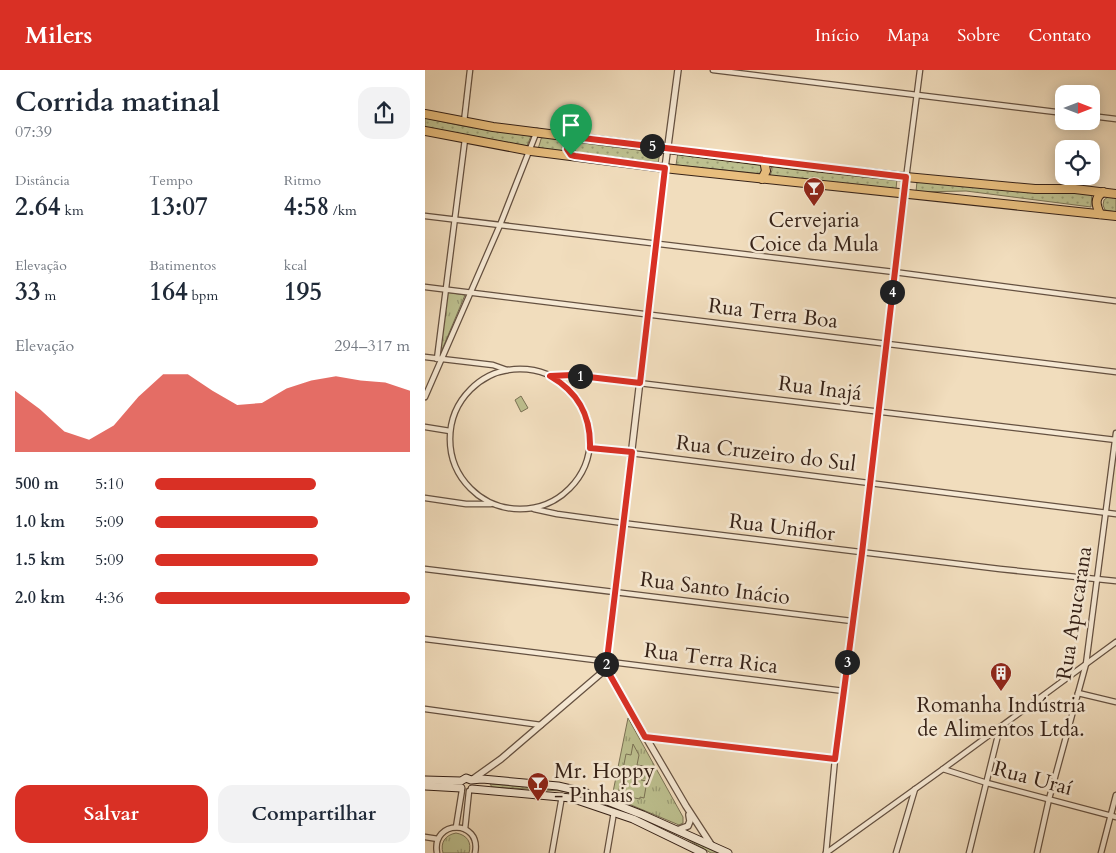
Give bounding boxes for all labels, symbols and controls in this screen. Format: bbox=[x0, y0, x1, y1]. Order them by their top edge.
text: Milers bbox=[25, 19, 92, 52]
text: Início bbox=[815, 23, 859, 48]
text: Mapa bbox=[887, 23, 929, 48]
text: Sobre bbox=[957, 23, 1000, 48]
text: Contato bbox=[1028, 23, 1091, 48]
text: Corrida matinal bbox=[15, 83, 220, 121]
north arrow bbox=[1055, 85, 1100, 130]
map controls bbox=[1055, 85, 1100, 185]
button: share bbox=[358, 87, 410, 139]
pin bbox=[550, 104, 592, 155]
icon: arrive bbox=[557, 111, 585, 139]
text: 07:39 bbox=[15, 121, 52, 143]
pin: 5 bbox=[639, 134, 665, 158]
text: 5 bbox=[649, 137, 656, 156]
button: locate bbox=[1055, 140, 1100, 185]
text: Distância bbox=[15, 171, 70, 190]
text: Tempo bbox=[149, 171, 193, 190]
text: Ritmo bbox=[284, 171, 321, 190]
bar icon: Cervejaria Coice da Mula bbox=[802, 176, 826, 207]
text: 2.64 bbox=[15, 190, 61, 224]
text: 13:07 bbox=[149, 190, 208, 224]
text: 4:58 bbox=[284, 190, 329, 224]
text: km bbox=[61, 201, 84, 220]
text: /km bbox=[329, 201, 357, 220]
place label: Cervejaria Coice da Mula bbox=[749, 206, 879, 259]
text: Elevação bbox=[15, 256, 67, 275]
text: Batimentos bbox=[149, 256, 216, 275]
text: kcal bbox=[284, 256, 307, 275]
text: 33 bbox=[15, 275, 41, 309]
text: 164 bbox=[149, 275, 188, 309]
text: 195 bbox=[284, 275, 322, 309]
pin: 4 bbox=[879, 280, 905, 304]
text: 4 bbox=[889, 283, 896, 302]
text: m bbox=[41, 286, 56, 305]
text: bpm bbox=[188, 286, 218, 305]
street label: Rua Terra Boa bbox=[706, 291, 839, 336]
text: Elevação bbox=[15, 335, 74, 357]
text: 294–317 m bbox=[334, 335, 410, 357]
pin: 1 bbox=[567, 364, 593, 388]
text: 1 bbox=[577, 367, 584, 386]
street label: Rua Inajá bbox=[777, 369, 863, 408]
street label: Rua Cruzeiro do Sul bbox=[674, 428, 858, 479]
text: 500 m bbox=[15, 473, 59, 495]
text: 5:10 bbox=[95, 473, 124, 495]
street label: Rua Uniflor bbox=[727, 507, 837, 548]
text: 1.0 km bbox=[15, 511, 65, 533]
text: 5:09 bbox=[95, 511, 124, 533]
street label: Rua Apucarana bbox=[1050, 544, 1099, 682]
text: 1.5 km bbox=[15, 549, 65, 571]
text: 5:09 bbox=[95, 549, 124, 571]
street label: Rua Santo Inácio bbox=[638, 565, 792, 612]
text: 2.0 km bbox=[15, 587, 65, 609]
text: 4:36 bbox=[95, 587, 124, 609]
street label: Rua Terra Rica bbox=[642, 636, 780, 681]
pin: 3 bbox=[835, 650, 859, 674]
pin: 2 bbox=[593, 652, 619, 676]
text: 3 bbox=[844, 653, 851, 672]
text: 2 bbox=[603, 655, 610, 674]
building icon: Romanha Indústria de Alimentos Ltda. bbox=[989, 661, 1013, 692]
place label: Romanha Indústria de Alimentos Ltda. bbox=[917, 691, 1086, 744]
street label: Rua Uraí bbox=[990, 754, 1076, 803]
place label: Mr. Hoppy - Pinhais bbox=[554, 757, 655, 810]
bar icon: Mr. Hoppy - Pinhais bbox=[526, 771, 550, 802]
button: Salvar bbox=[15, 785, 208, 843]
button: Compartilhar bbox=[218, 785, 410, 843]

